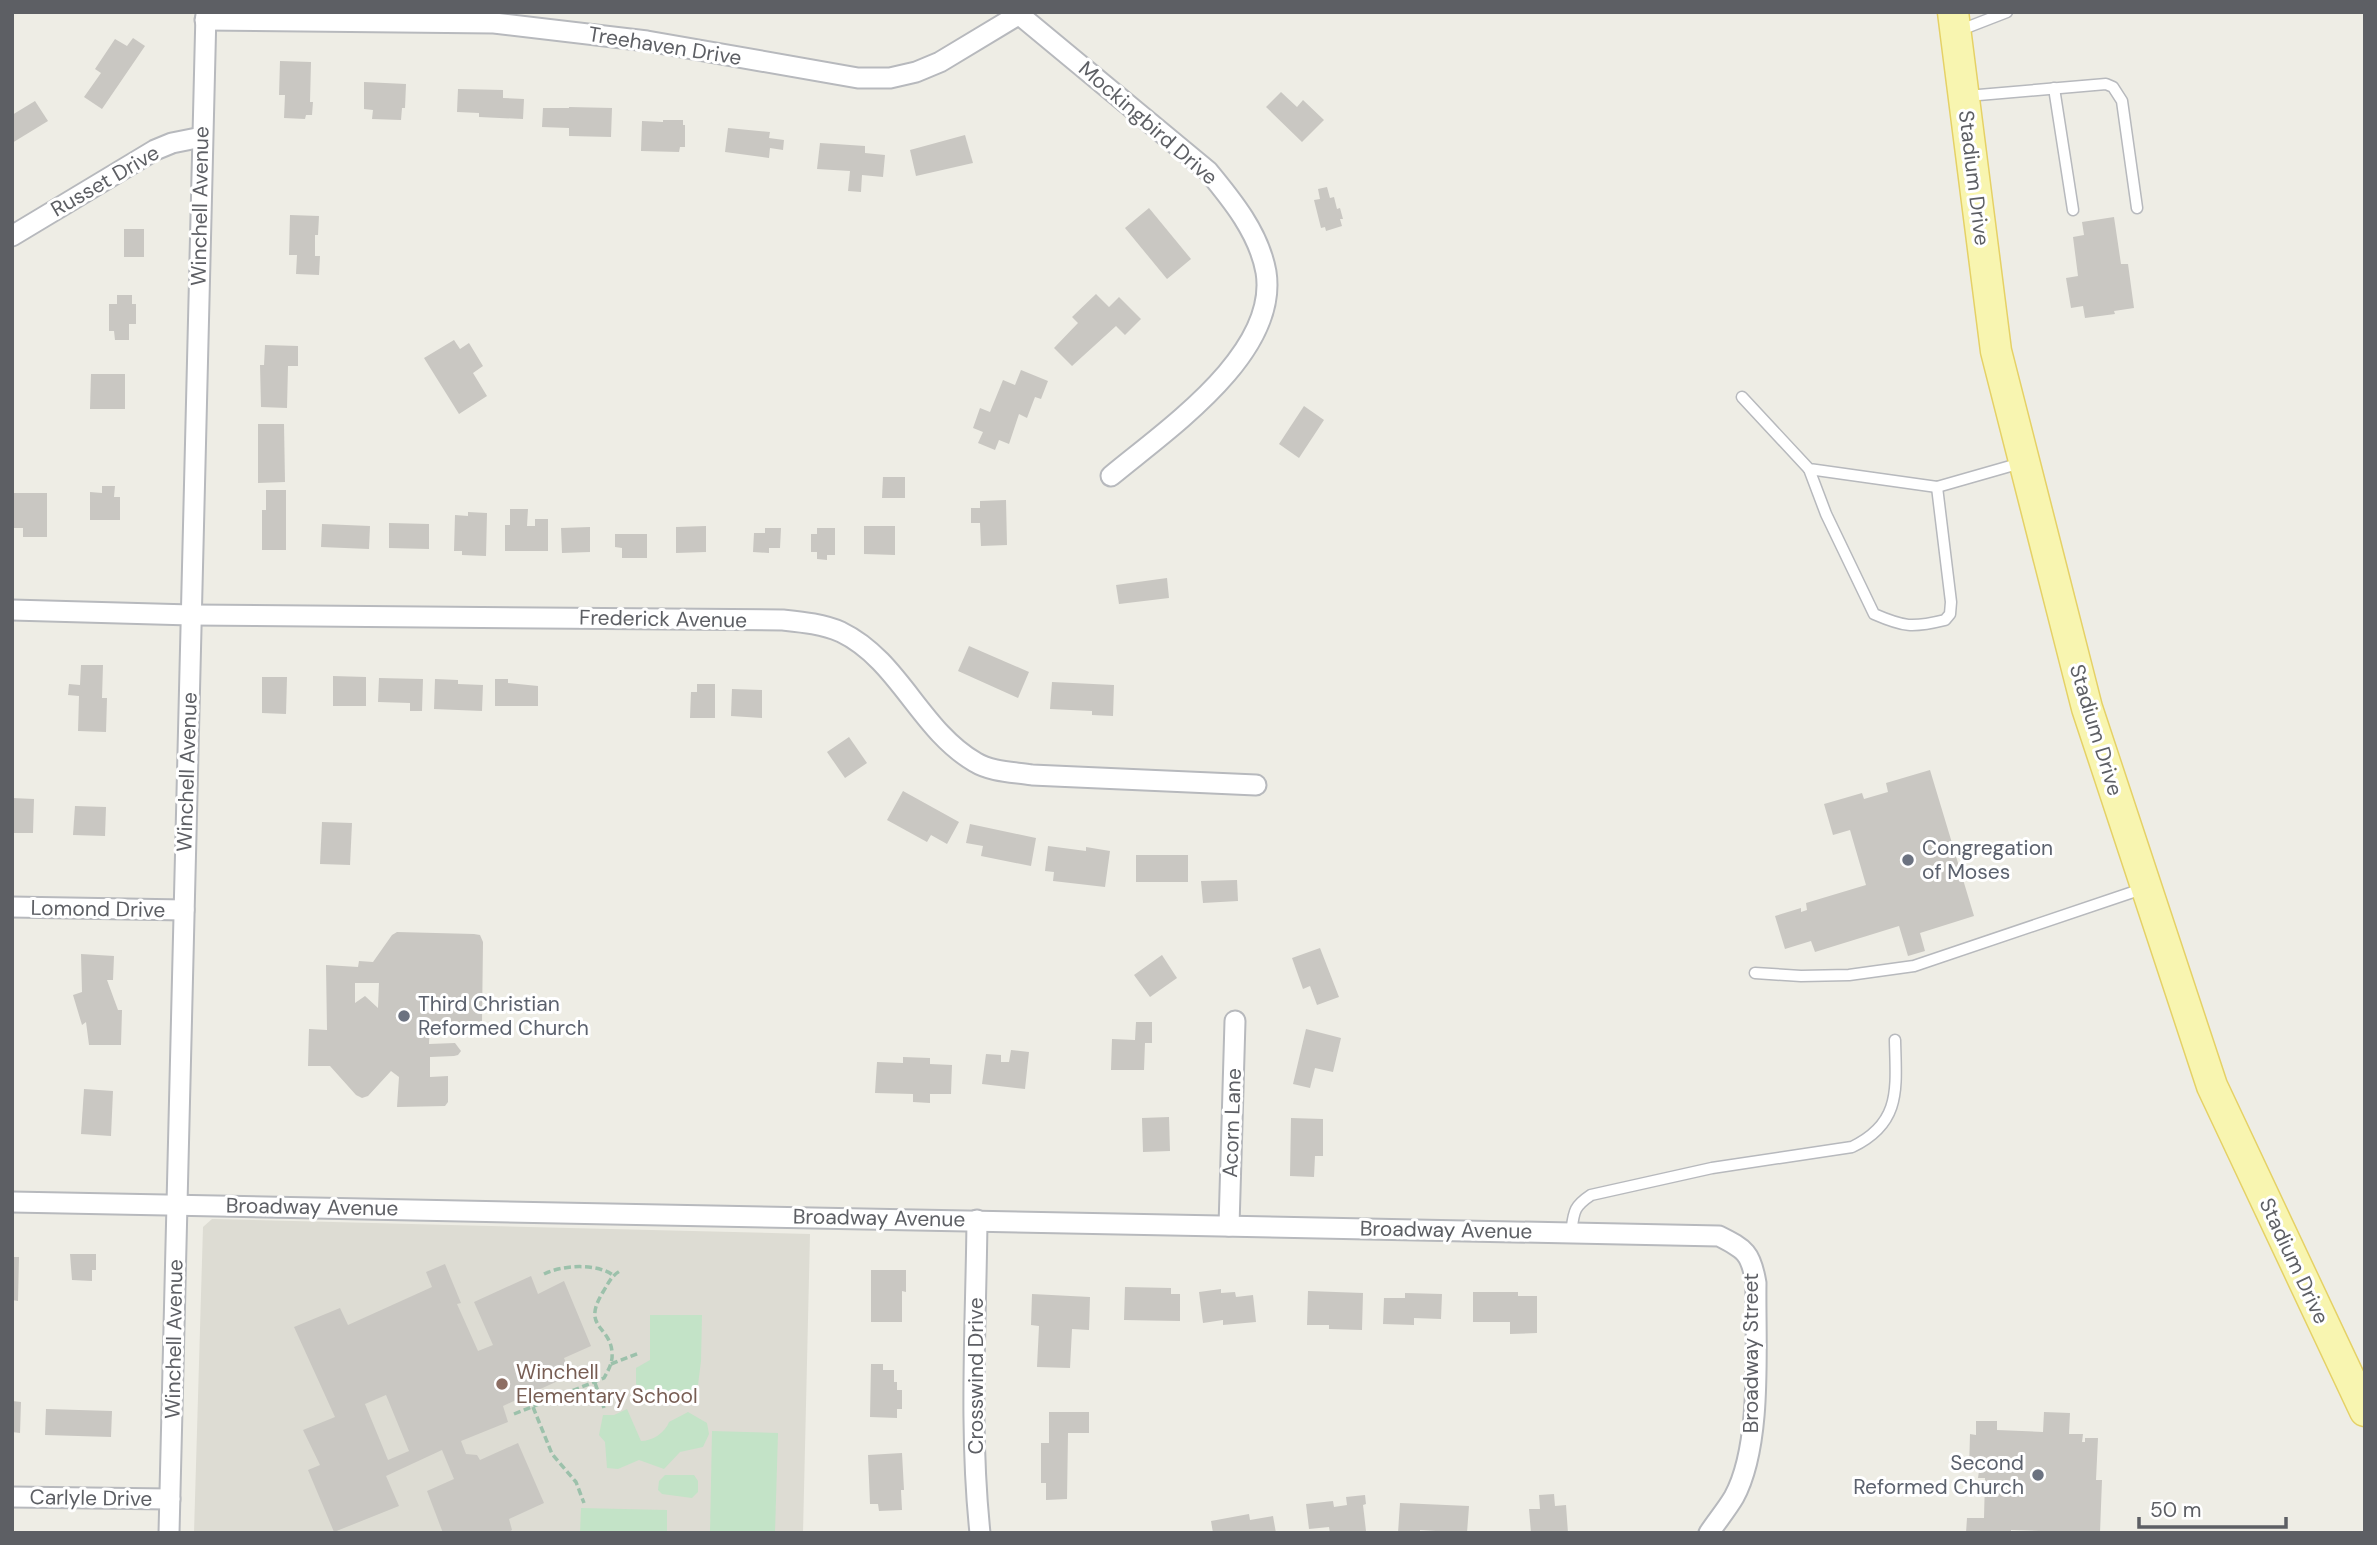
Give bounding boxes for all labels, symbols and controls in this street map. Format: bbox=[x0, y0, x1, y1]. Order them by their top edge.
street label: Treehaven Drive bbox=[586, 20, 744, 72]
street label: Mockingbird Drive bbox=[1073, 55, 1223, 191]
street label: Stadium Drive bbox=[1952, 109, 1996, 247]
street label: Winchell Avenue bbox=[185, 126, 215, 286]
street label: Russet Drive bbox=[46, 139, 164, 223]
street label: Frederick Avenue bbox=[579, 604, 747, 634]
street label: Stadium Drive bbox=[2063, 661, 2129, 799]
street label: Winchell Avenue bbox=[170, 692, 204, 852]
place label: Congregation of Moses bbox=[1922, 834, 2053, 886]
marker: Congregation of Moses bbox=[1900, 852, 1916, 868]
street label: Lomond Drive bbox=[30, 894, 166, 924]
place label: Third Christian Reformed Church bbox=[418, 990, 589, 1042]
marker: Third Christian Reformed Church bbox=[396, 1008, 412, 1024]
street label: Acorn Lane bbox=[1216, 1068, 1248, 1178]
street label: Broadway Avenue bbox=[226, 1191, 399, 1223]
street label: Stadium Drive bbox=[2253, 1193, 2335, 1329]
street label: Broadway Avenue bbox=[793, 1202, 966, 1234]
street label: Broadway Avenue bbox=[1360, 1214, 1533, 1246]
street label: Winchell Avenue bbox=[159, 1259, 189, 1419]
street label: Broadway Street bbox=[1737, 1273, 1765, 1433]
street label: Crosswind Drive bbox=[962, 1297, 990, 1455]
place label: Winchell Elementary School bbox=[516, 1358, 698, 1410]
marker: Winchell Elementary School bbox=[494, 1376, 510, 1392]
place label: Second Reformed Church bbox=[1853, 1449, 2024, 1501]
marker: Second Reformed Church bbox=[2030, 1467, 2046, 1483]
street label: Carlyle Drive bbox=[29, 1483, 153, 1513]
scale bar bbox=[2139, 1486, 2286, 1530]
text: 50 m bbox=[2150, 1496, 2201, 1524]

